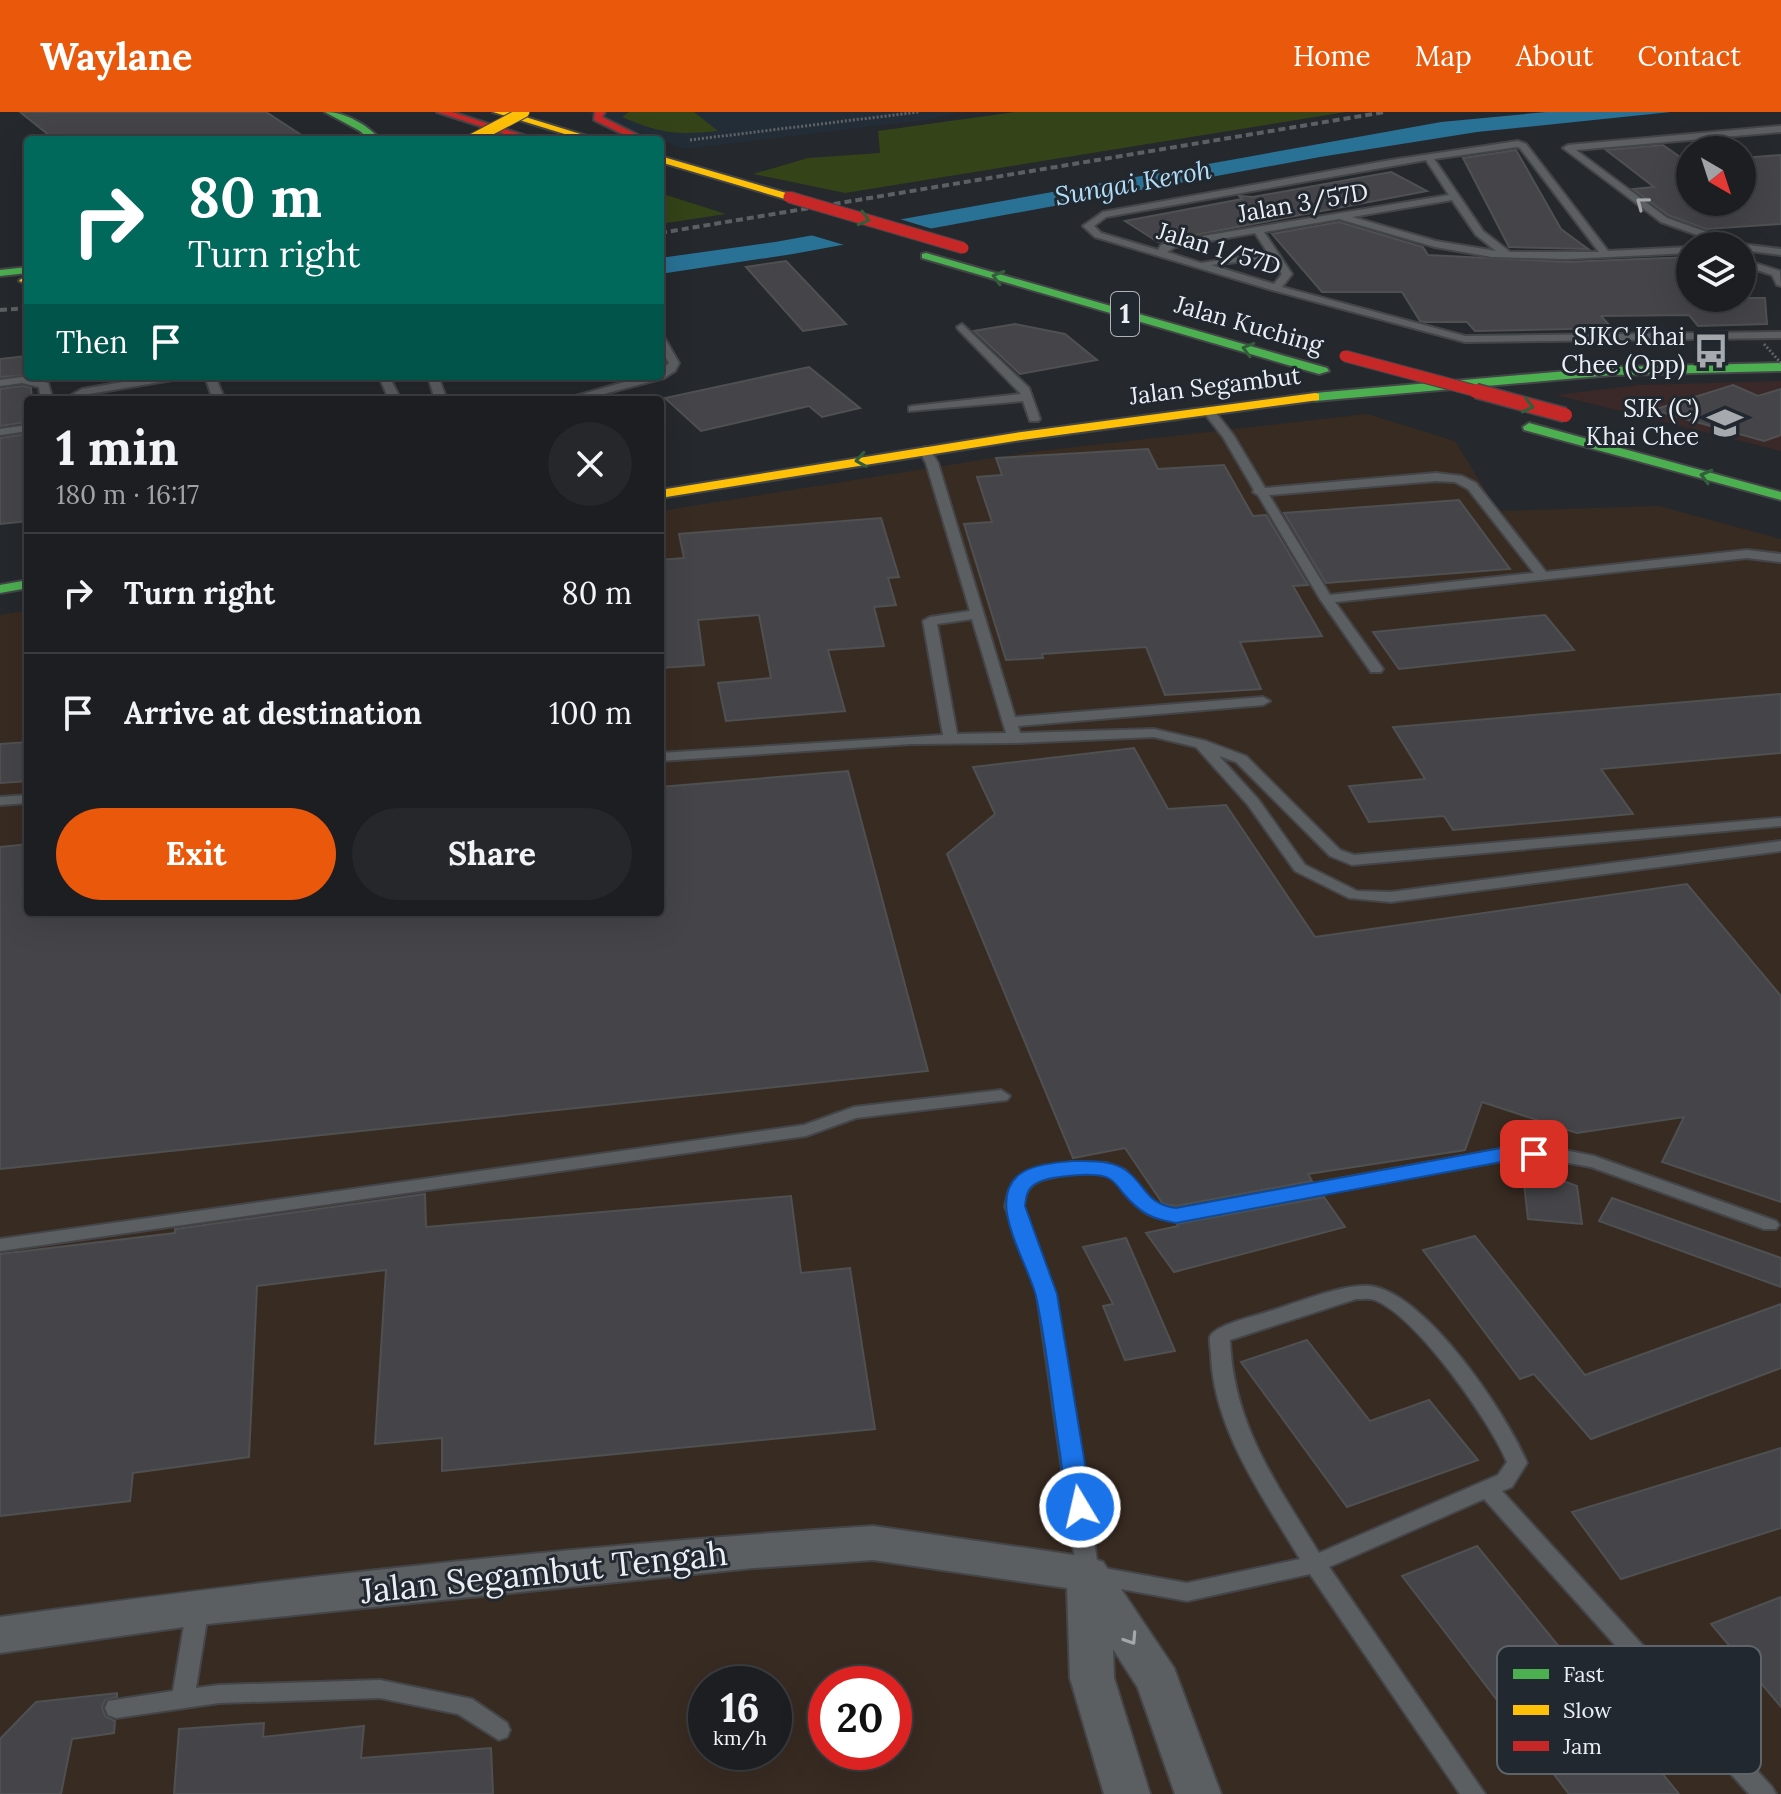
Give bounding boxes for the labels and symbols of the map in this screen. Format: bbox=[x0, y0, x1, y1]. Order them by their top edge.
north arrow bbox=[1676, 136, 1756, 216]
water label: Sungai Keroh bbox=[1052, 153, 1214, 212]
street label: Jalan 3/57D bbox=[1234, 176, 1370, 229]
one-way arrow bbox=[1636, 198, 1650, 212]
one-way arrow bbox=[857, 210, 870, 226]
street label: Jalan 1/57D bbox=[1153, 215, 1285, 282]
one-way arrow bbox=[992, 270, 1006, 286]
street label: Jalan Kuching bbox=[1170, 288, 1328, 361]
road number: 1 bbox=[1111, 292, 1139, 336]
place label: SJKC Khai Chee (Opp) bbox=[1561, 321, 1685, 380]
bus stop icon: SJKC Khai Chee (Opp) bbox=[1692, 332, 1730, 370]
one-way arrow bbox=[1242, 342, 1256, 358]
street label: Jalan Segambut bbox=[1127, 360, 1303, 411]
place label: SJK (C) Khai Chee bbox=[1586, 393, 1699, 452]
one-way arrow bbox=[1521, 396, 1535, 413]
school or university icon: SJK (C) Khai Chee bbox=[1706, 404, 1744, 442]
one-way arrow bbox=[854, 451, 868, 468]
one-way arrow bbox=[1699, 468, 1713, 485]
pin bbox=[1500, 1120, 1568, 1188]
position arrow bbox=[1038, 1465, 1122, 1549]
street label: Jalan Segambut Tengah bbox=[357, 1531, 730, 1613]
one-way arrow bbox=[1121, 1631, 1136, 1645]
legend bbox=[1497, 1646, 1761, 1774]
text: Fast bbox=[1563, 1660, 1605, 1688]
speed limit sign: 20 bbox=[808, 1666, 912, 1770]
text: Slow bbox=[1563, 1696, 1612, 1724]
text: Jam bbox=[1562, 1732, 1602, 1760]

